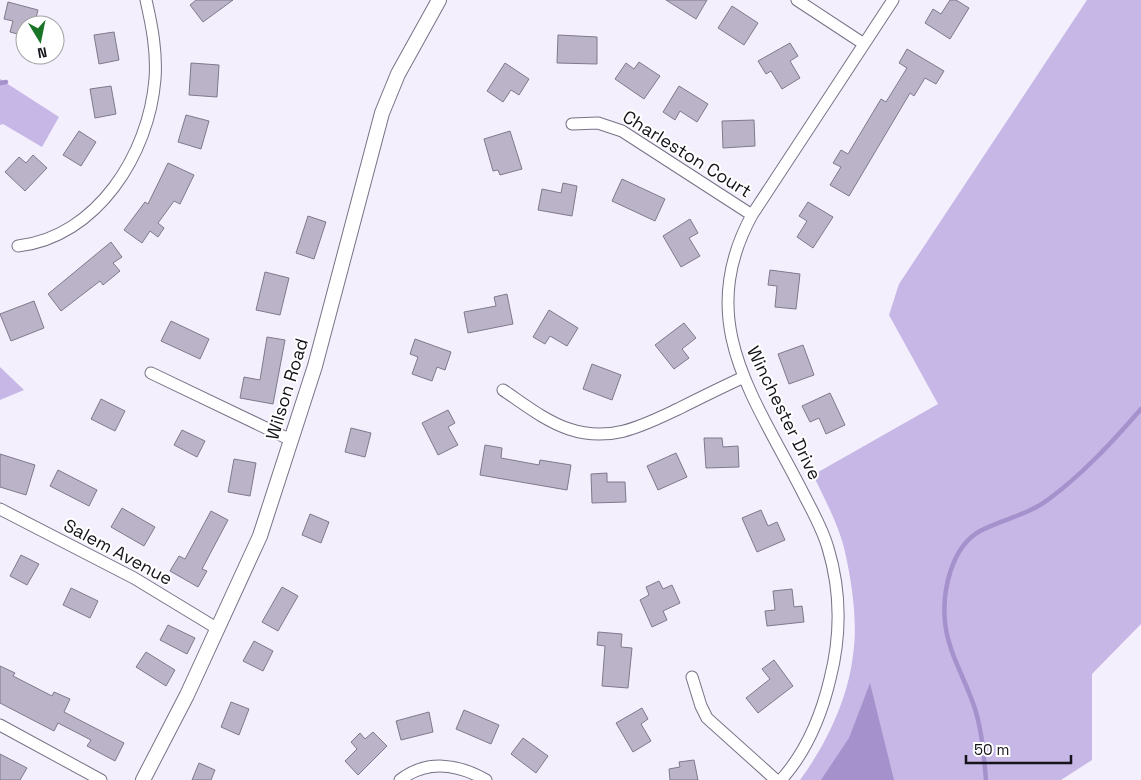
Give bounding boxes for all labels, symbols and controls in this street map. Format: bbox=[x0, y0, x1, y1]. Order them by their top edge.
north arrow bbox=[15, 15, 65, 65]
text: N bbox=[36, 43, 48, 62]
street label: Charleston Court bbox=[619, 105, 756, 202]
street label: Wilson Road bbox=[260, 335, 313, 442]
street label: Winchester Drive bbox=[742, 342, 827, 483]
street label: Salem Avenue bbox=[60, 513, 177, 590]
scale bar bbox=[966, 732, 1071, 764]
text: 50 m bbox=[974, 740, 1009, 759]

